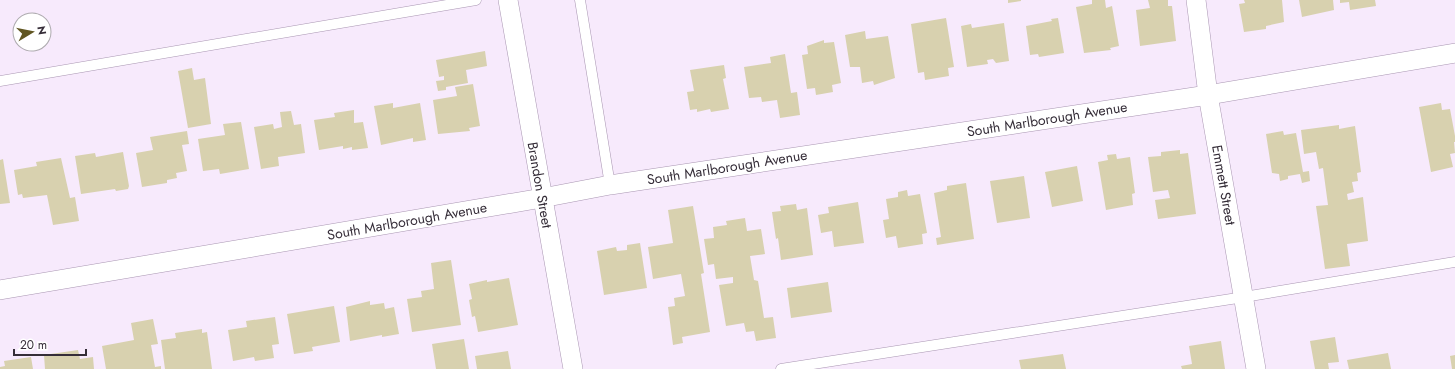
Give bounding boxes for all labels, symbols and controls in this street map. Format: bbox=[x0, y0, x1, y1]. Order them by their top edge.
north arrow bbox=[12, 12, 52, 52]
text: N bbox=[33, 25, 50, 36]
street label: South Marlborough Avenue bbox=[965, 96, 1129, 142]
street label: Brandon Street bbox=[523, 140, 558, 230]
street label: Emmett Street bbox=[1207, 143, 1241, 227]
street label: South Marlborough Avenue bbox=[645, 144, 809, 190]
street label: South Marlborough Avenue bbox=[325, 197, 489, 245]
scale bar bbox=[14, 331, 86, 357]
text: 20 m bbox=[20, 336, 47, 354]

